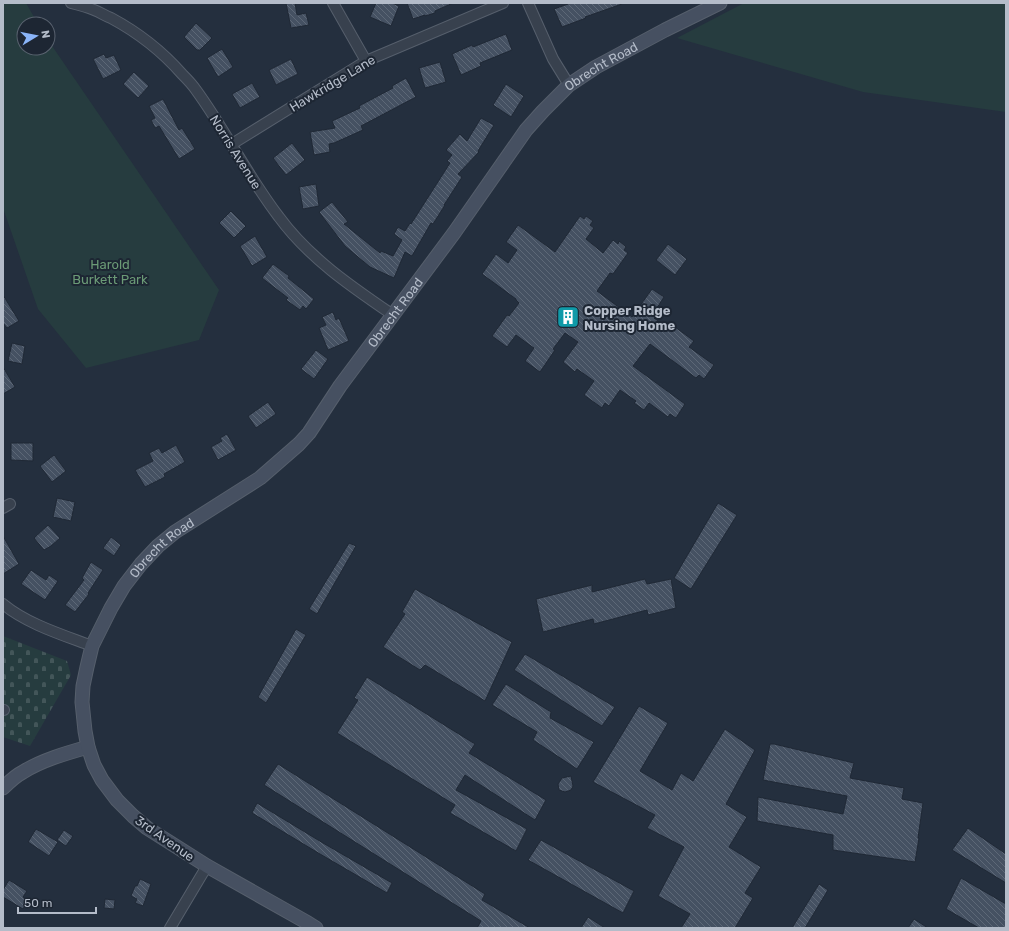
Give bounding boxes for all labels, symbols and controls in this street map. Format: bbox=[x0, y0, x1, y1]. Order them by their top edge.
north arrow bbox=[16, 16, 56, 56]
text: N bbox=[38, 29, 52, 39]
street label: Obrecht Road bbox=[562, 39, 640, 94]
street label: Hawkridge Lane bbox=[287, 52, 378, 116]
street label: Norris Avenue bbox=[207, 112, 264, 192]
park label: Harold Burkett Park bbox=[72, 257, 148, 287]
street label: Obrecht Road bbox=[365, 275, 426, 350]
place label: Copper Ridge Nursing Home bbox=[584, 303, 675, 333]
building icon: Copper Ridge Nursing Home bbox=[555, 304, 581, 330]
street label: Obrecht Road bbox=[126, 515, 197, 581]
street label: 3rd Avenue bbox=[132, 813, 197, 864]
scale bar bbox=[18, 889, 96, 915]
text: 50 m bbox=[24, 896, 52, 910]

